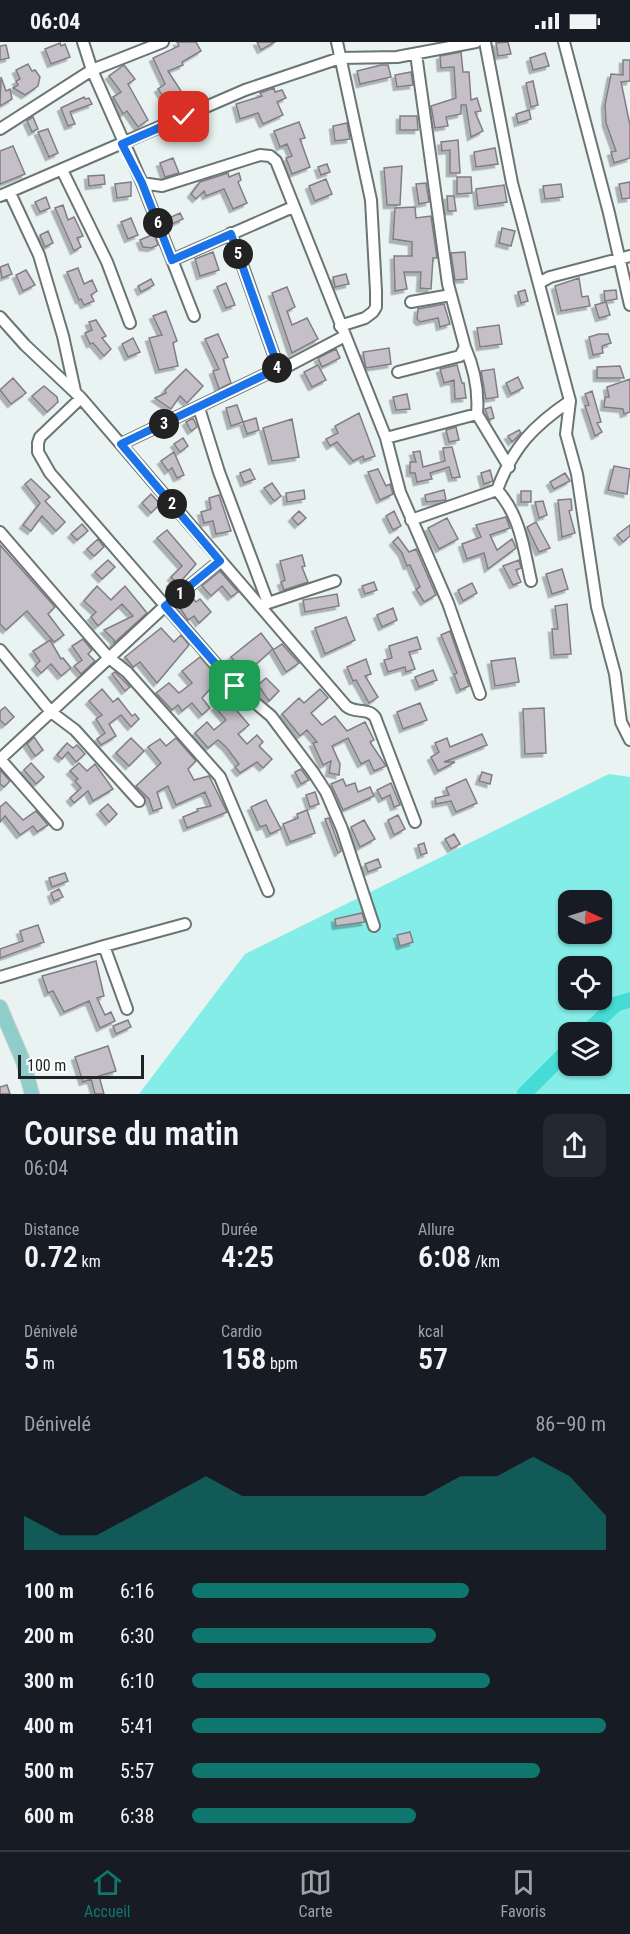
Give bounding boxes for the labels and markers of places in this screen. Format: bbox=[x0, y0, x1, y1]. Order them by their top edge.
pin bbox=[158, 91, 209, 142]
pin: 6 bbox=[143, 208, 173, 238]
pin: 5 bbox=[223, 239, 253, 269]
pin: 4 bbox=[262, 353, 292, 383]
pin: 3 bbox=[149, 409, 179, 439]
pin: 2 bbox=[157, 489, 187, 519]
pin: 1 bbox=[165, 579, 195, 609]
pin bbox=[209, 660, 260, 711]

